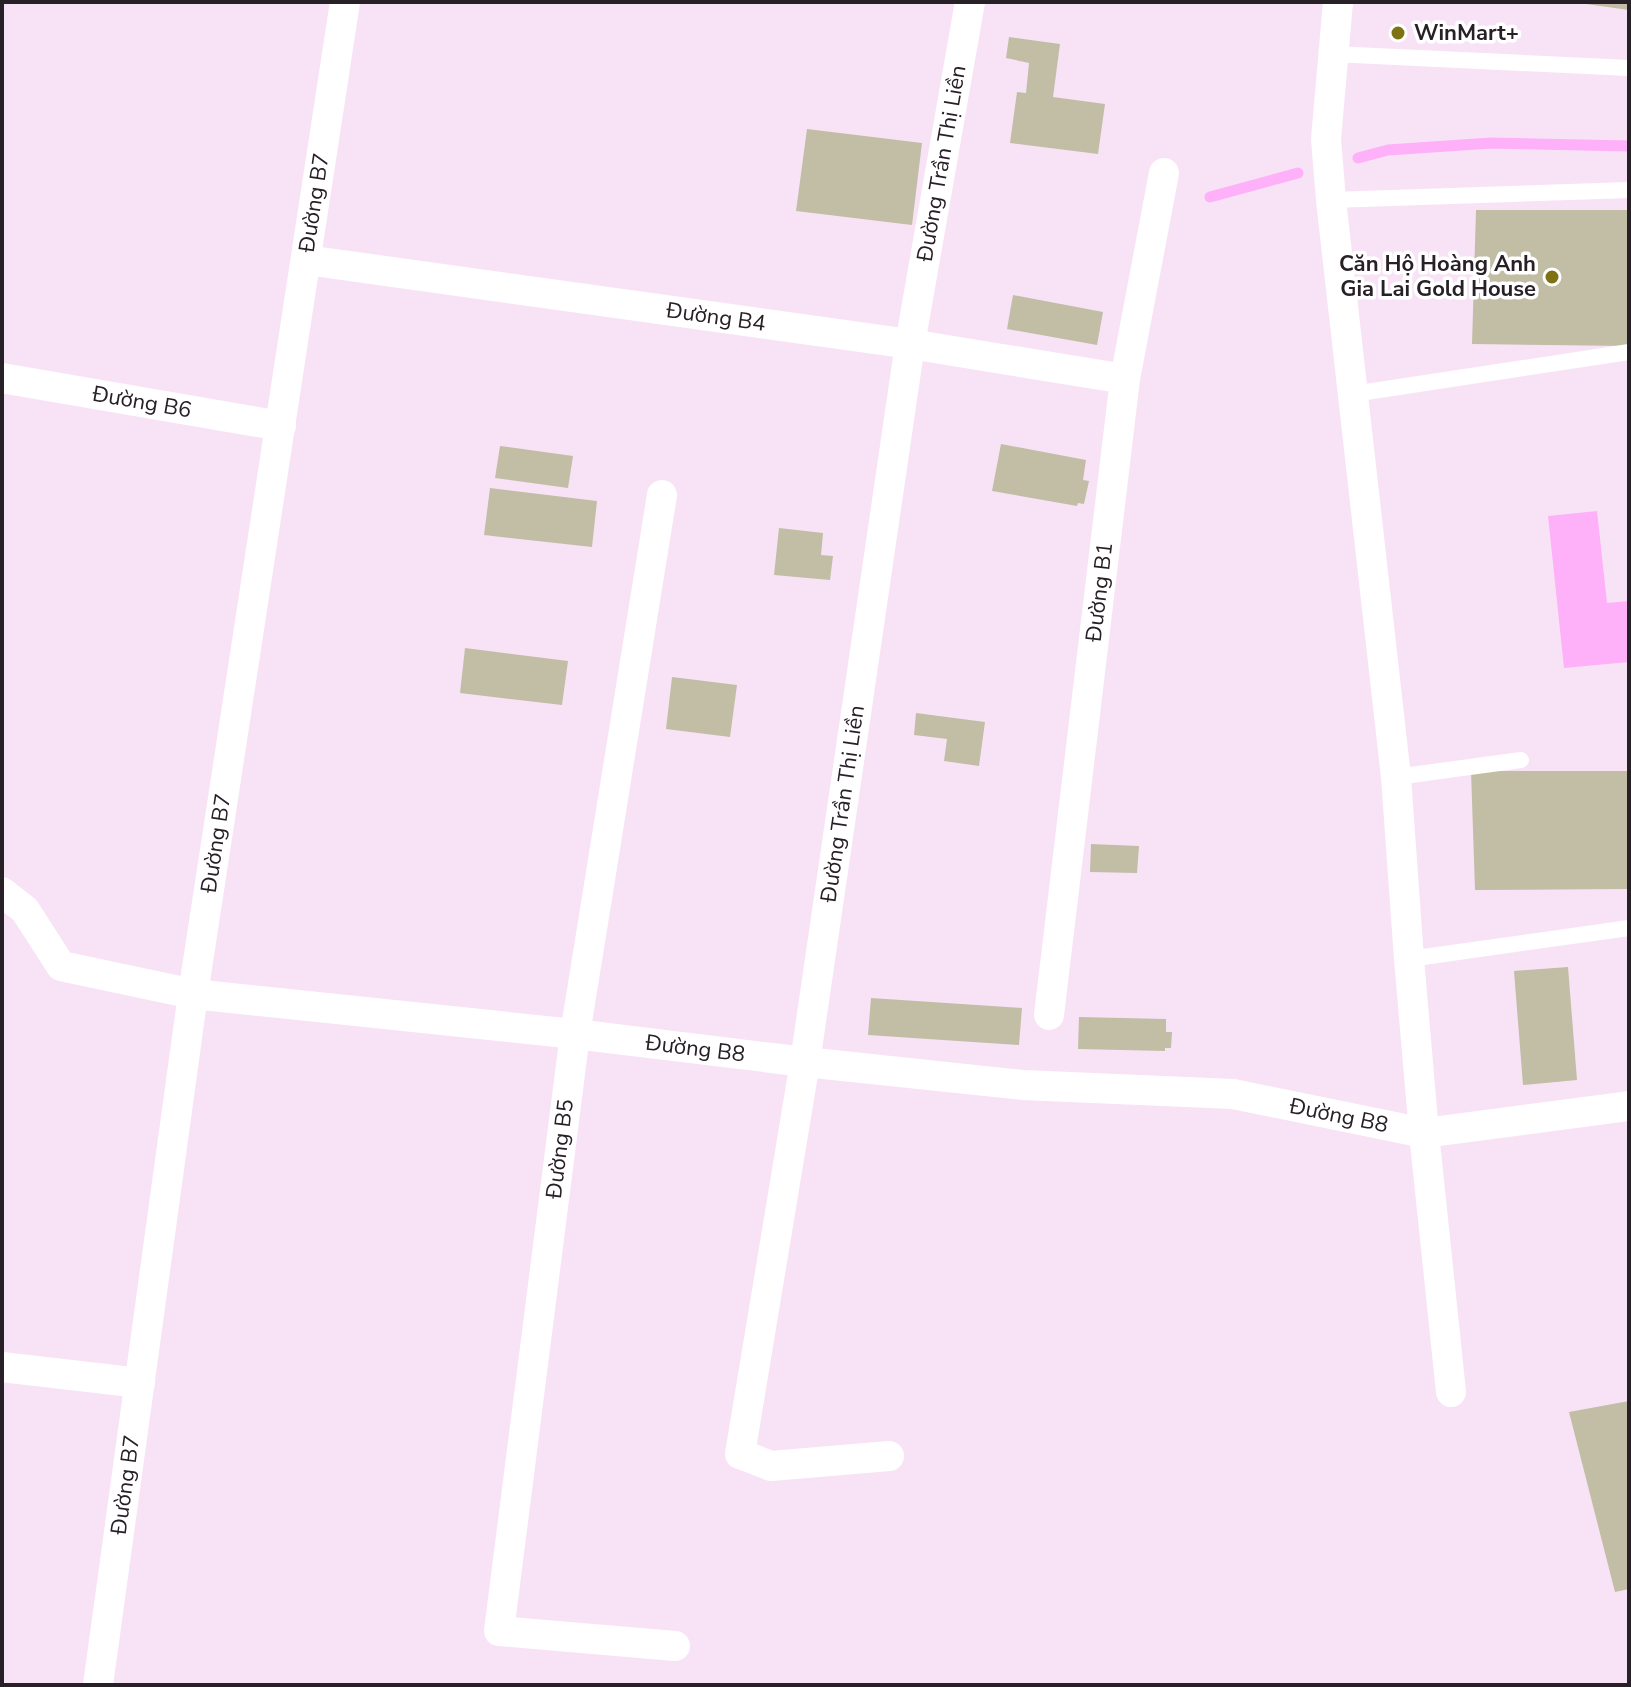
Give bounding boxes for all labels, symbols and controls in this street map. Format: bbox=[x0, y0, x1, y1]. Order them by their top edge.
place label: WinMart+ bbox=[1414, 18, 1519, 48]
marker: WinMart+ bbox=[1389, 24, 1407, 42]
street label: Đường Trần Thị Liền bbox=[910, 63, 974, 265]
street label: Đường B7 bbox=[292, 151, 337, 255]
place label: Căn Hộ Hoàng Anh Gia Lai Gold House bbox=[1339, 249, 1536, 304]
marker: Căn Hộ Hoàng Anh Gia Lai Gold House bbox=[1543, 268, 1561, 286]
street label: Đường B4 bbox=[663, 295, 768, 339]
street label: Đường B6 bbox=[89, 379, 194, 425]
street label: Đường B1 bbox=[1079, 541, 1120, 644]
street label: Đường Trần Thị Liền bbox=[813, 703, 872, 905]
street label: Đường B7 bbox=[194, 792, 239, 896]
street label: Đường B8 bbox=[643, 1028, 747, 1070]
street label: Đường B8 bbox=[1286, 1091, 1391, 1140]
street label: Đường B5 bbox=[539, 1098, 581, 1201]
street label: Đường B7 bbox=[104, 1433, 147, 1537]

